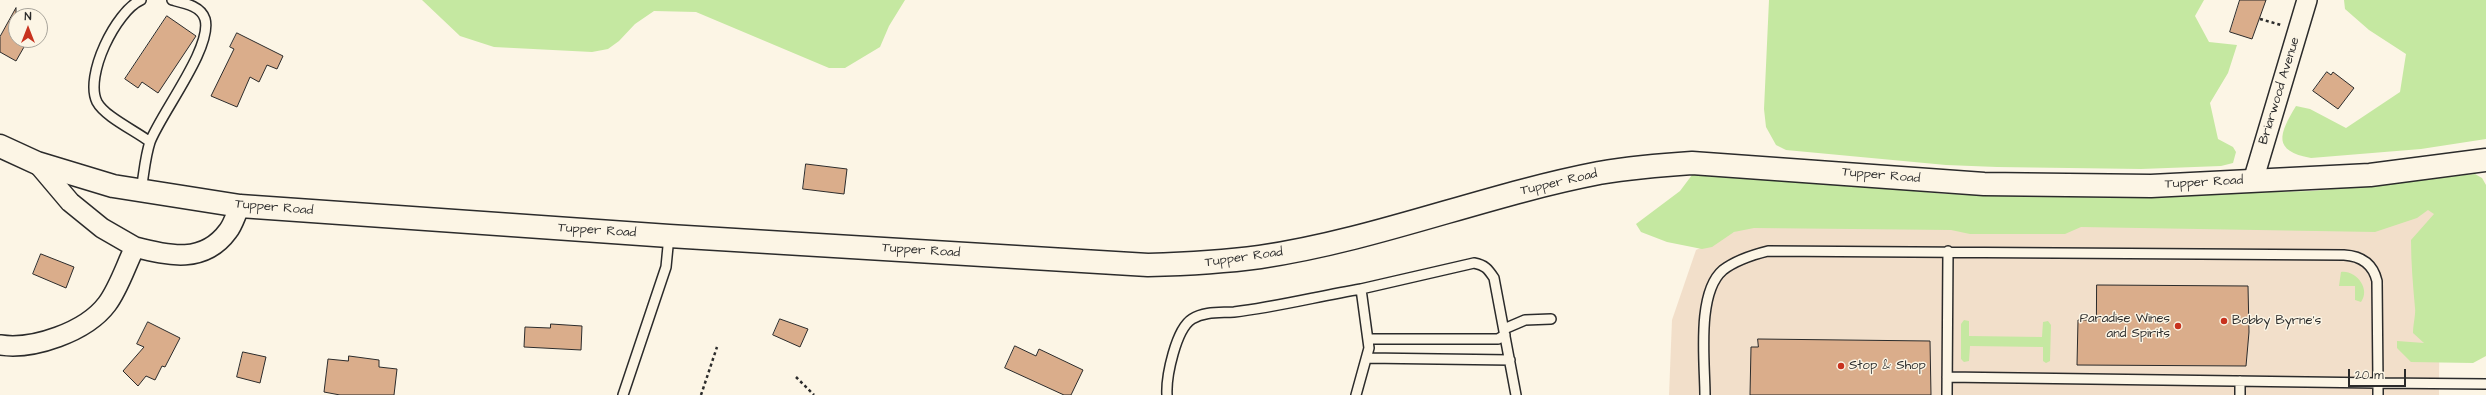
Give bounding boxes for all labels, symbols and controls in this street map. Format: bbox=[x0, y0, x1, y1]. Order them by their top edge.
north arrow bbox=[8, 8, 48, 48]
text: N bbox=[25, 9, 31, 24]
street label: Briarwood Avenue bbox=[2256, 35, 2304, 147]
street label: Tupper Road bbox=[1841, 165, 1921, 187]
street label: Tupper Road bbox=[1519, 167, 1599, 199]
street label: Tupper Road bbox=[2164, 173, 2244, 193]
street label: Tupper Road bbox=[234, 197, 314, 219]
street label: Tupper Road bbox=[557, 220, 637, 242]
street label: Tupper Road bbox=[881, 240, 961, 262]
street label: Tupper Road bbox=[1204, 245, 1284, 271]
place label: Paradise Wines and Spirits bbox=[2080, 311, 2170, 342]
place label: Bobby Byrne's bbox=[2232, 313, 2321, 329]
marker: Bobby Byrne's bbox=[2219, 316, 2229, 326]
marker: Paradise Wines and Spirits bbox=[2173, 321, 2183, 331]
place label: Stop & Shop bbox=[1849, 358, 1926, 374]
marker: Stop & Shop bbox=[1836, 361, 1846, 371]
scale bar bbox=[2350, 361, 2408, 387]
text: 20 m bbox=[2355, 367, 2384, 384]

